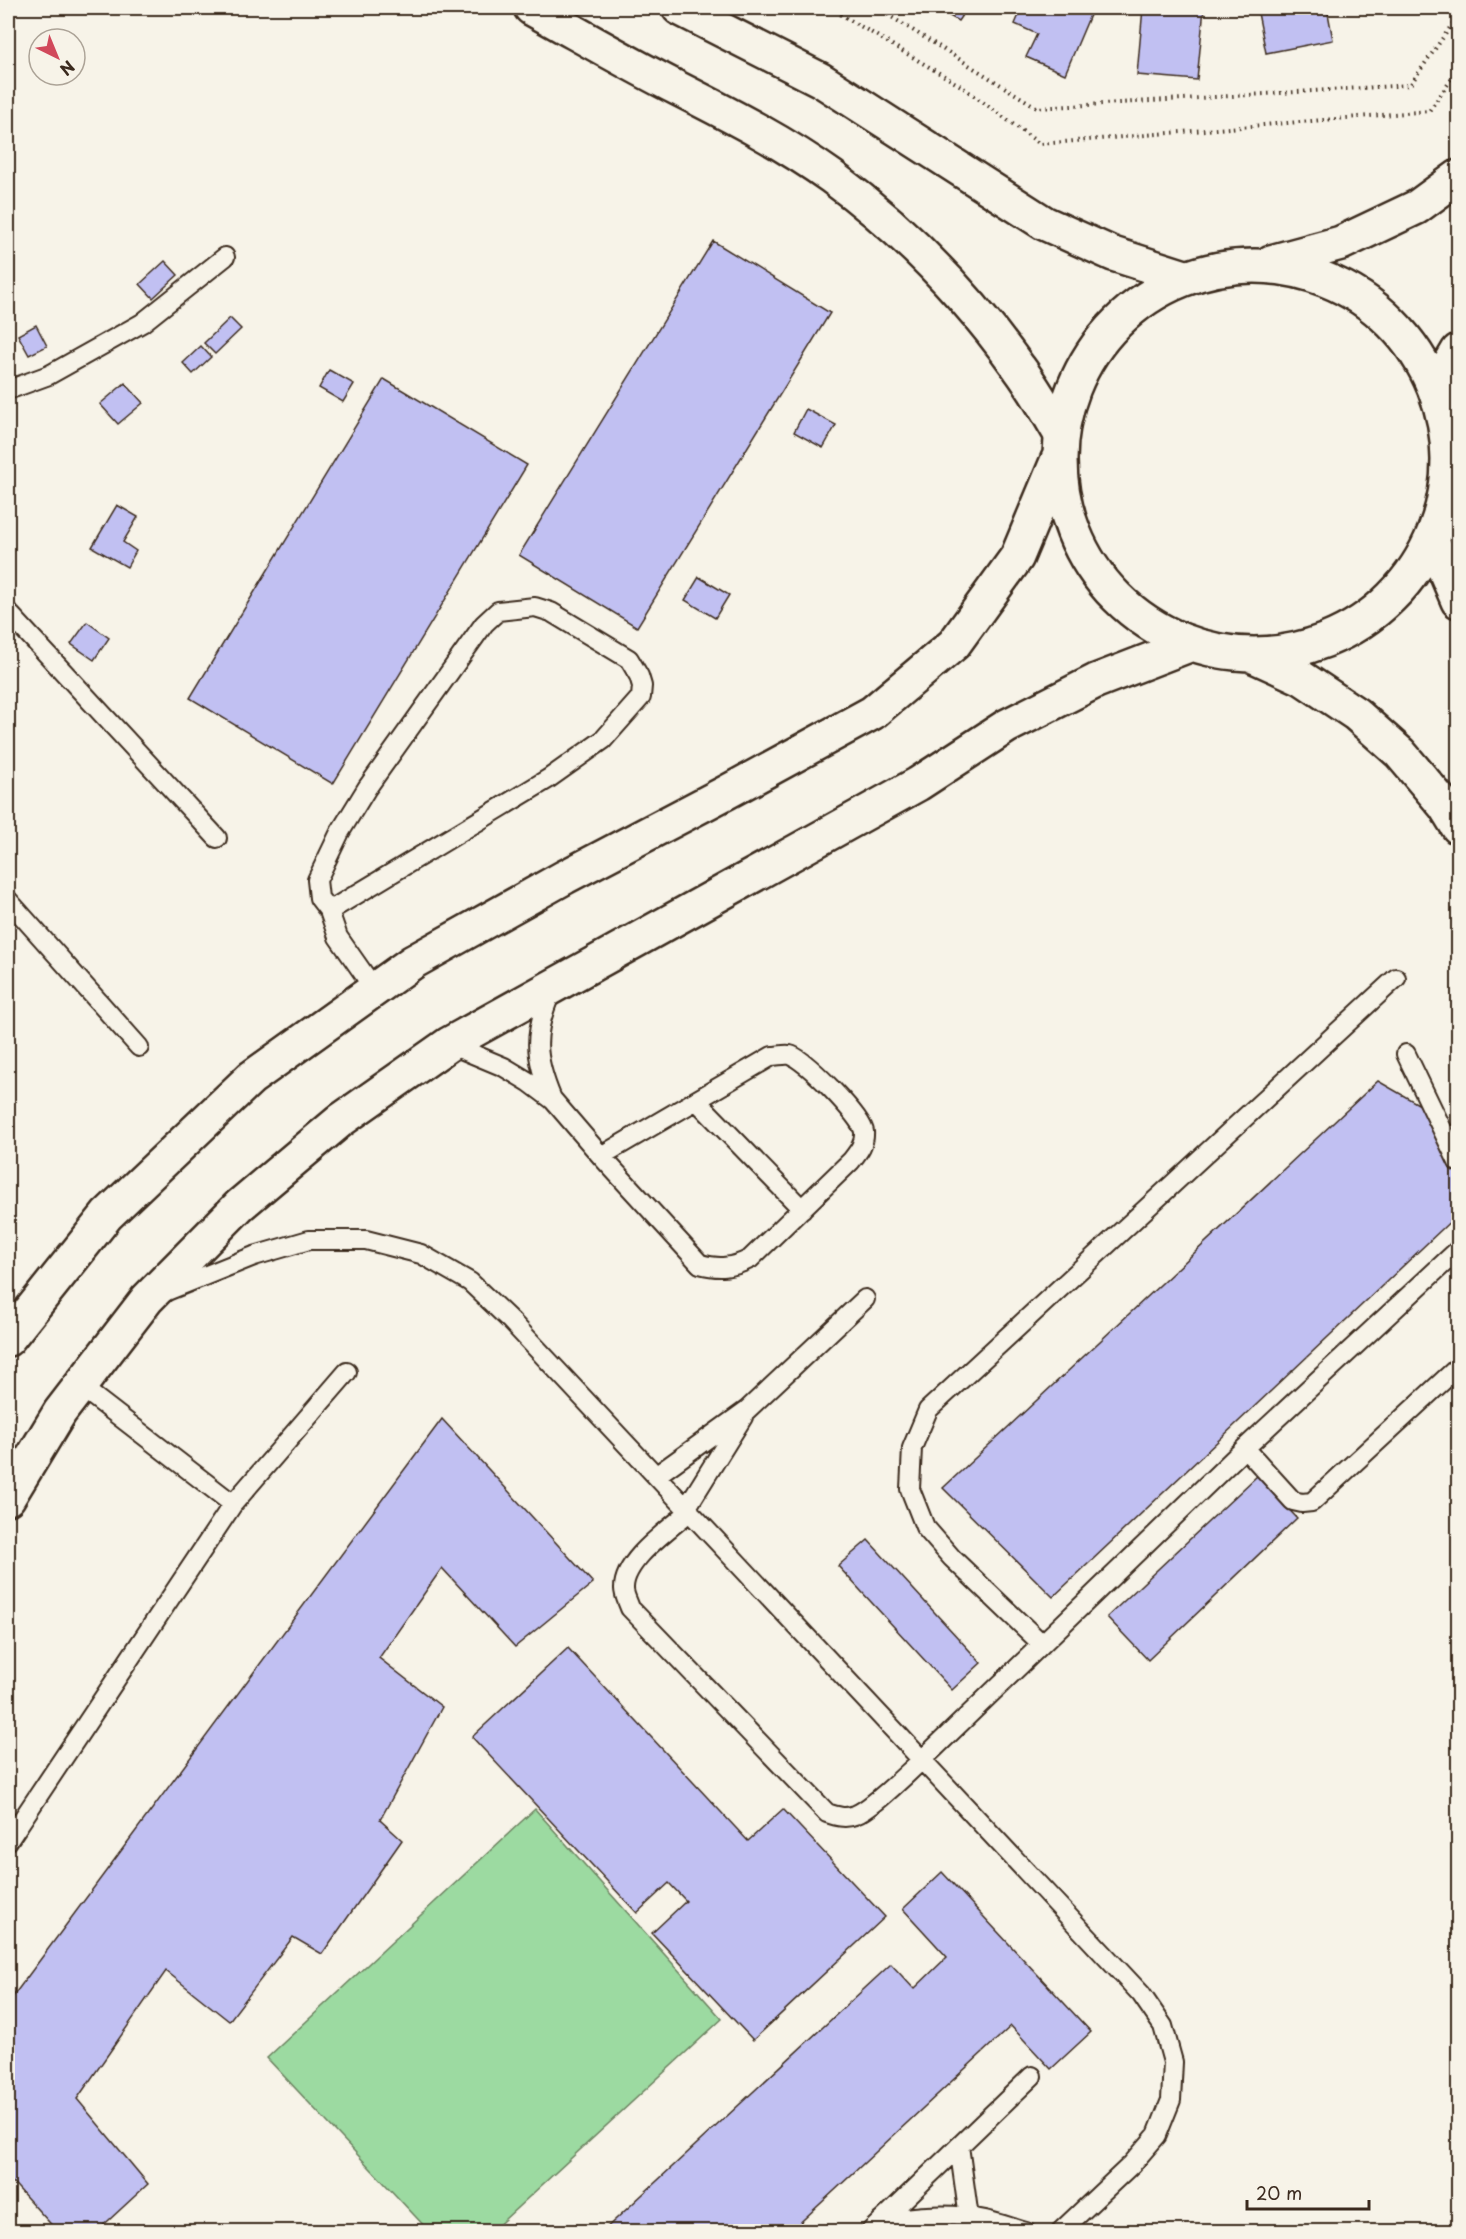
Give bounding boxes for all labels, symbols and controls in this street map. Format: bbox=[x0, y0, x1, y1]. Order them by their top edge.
north arrow bbox=[27, 27, 87, 87]
text: N bbox=[55, 56, 81, 82]
scale bar bbox=[1247, 2173, 1368, 2211]
text: 20 m bbox=[1256, 2179, 1302, 2206]

